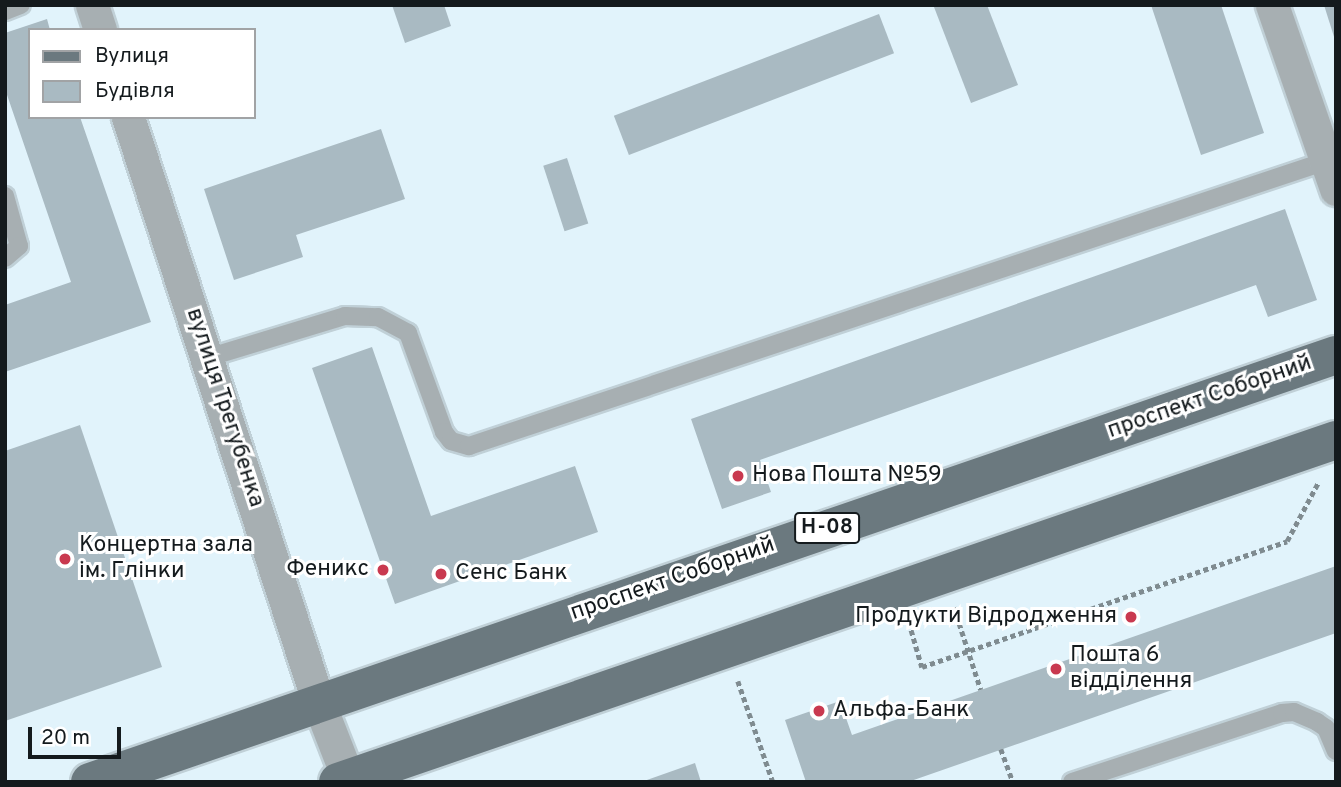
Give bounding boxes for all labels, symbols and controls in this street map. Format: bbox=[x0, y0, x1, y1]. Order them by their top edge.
legend bbox=[28, 28, 256, 119]
text: Вулиця bbox=[95, 43, 169, 70]
text: Будівля bbox=[95, 78, 175, 105]
street label: вулиця Трегубенка bbox=[179, 305, 269, 511]
street label: проспект Соборний bbox=[1104, 350, 1316, 446]
place label: Нова Пошта №59 bbox=[752, 462, 942, 490]
marker: Нова Пошта №59 bbox=[730, 468, 746, 484]
road number: Н-08 bbox=[794, 510, 860, 546]
place label: Концертна зала ім. Глінки bbox=[79, 532, 253, 586]
street label: проспект Соборний bbox=[567, 532, 779, 628]
marker: Концертна зала ім. Глінки bbox=[57, 551, 73, 567]
place label: Феникс bbox=[286, 556, 369, 584]
place label: Сенс Банк bbox=[455, 560, 568, 588]
marker: Феникс bbox=[375, 562, 391, 578]
marker: Сенс Банк bbox=[433, 566, 449, 582]
place label: Продукти Відродження bbox=[855, 603, 1117, 631]
marker: Продукти Відродження bbox=[1123, 609, 1139, 625]
place label: Пошта 6 відділення bbox=[1070, 642, 1192, 696]
marker: Пошта 6 відділення bbox=[1048, 661, 1064, 677]
place label: Альфа-Банк bbox=[833, 697, 970, 725]
marker: Альфа-Банк bbox=[811, 703, 827, 719]
scale bar bbox=[32, 714, 124, 758]
text: 20 m bbox=[41, 725, 90, 752]

